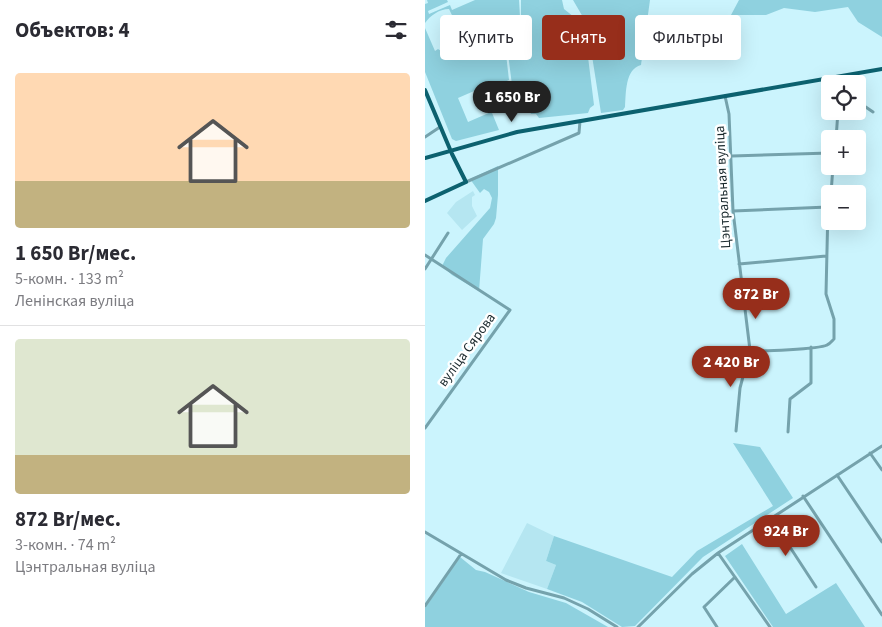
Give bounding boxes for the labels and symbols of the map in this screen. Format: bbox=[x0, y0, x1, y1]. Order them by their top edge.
pin: 1 650 Br bbox=[460, 80, 564, 123]
street label: Цэнтральная вуліца bbox=[710, 125, 736, 249]
pin: 872 Br bbox=[715, 278, 797, 320]
street label: вуліца Сярова bbox=[433, 309, 501, 391]
pin: 2 420 Br bbox=[679, 346, 783, 388]
pin: 924 Br bbox=[745, 514, 827, 557]

